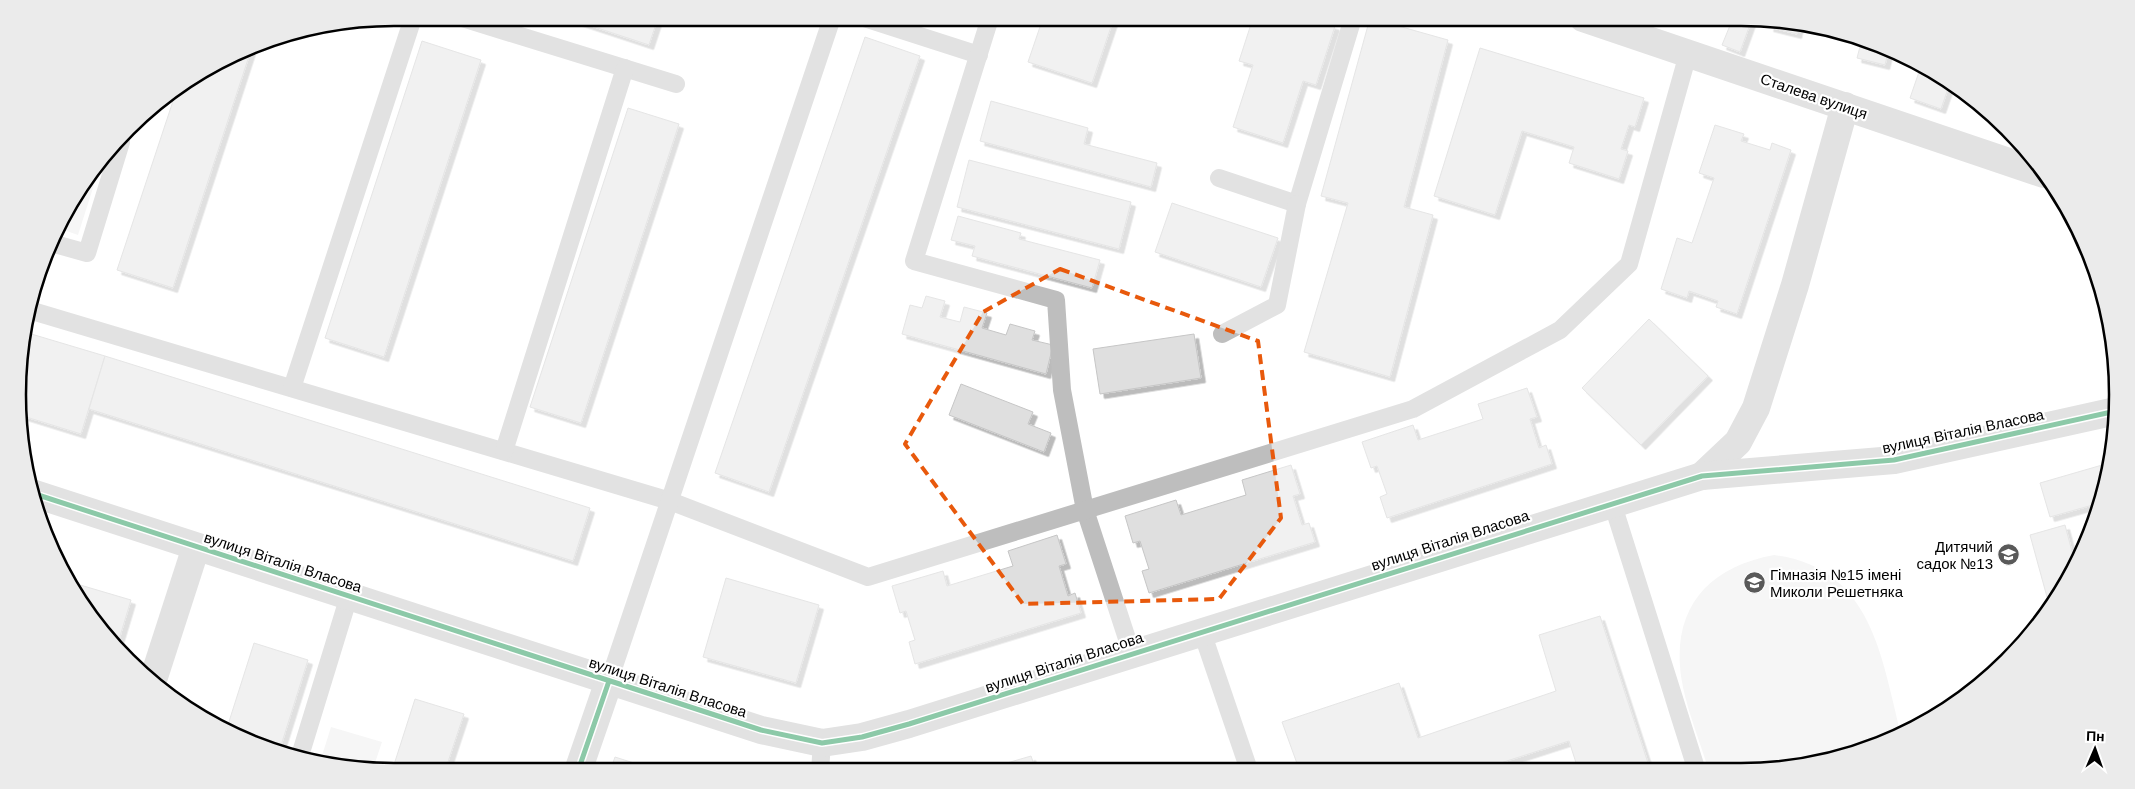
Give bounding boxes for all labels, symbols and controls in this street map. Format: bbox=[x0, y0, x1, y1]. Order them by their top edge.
street label: Сталева вулиця bbox=[1758, 70, 1870, 122]
street label: вулиця Віталія Власова bbox=[1881, 405, 2046, 456]
street label: вулиця Віталія Власова bbox=[1369, 506, 1532, 574]
street label: вулиця Віталія Власова bbox=[202, 528, 365, 596]
place label: Дитячий садок №13 bbox=[1917, 538, 1993, 572]
school or university icon: Дитячий садок №13 bbox=[1997, 543, 2021, 567]
place label: Гімназія №15 імені Миколи Решетняка bbox=[1770, 566, 1904, 600]
school or university icon: Гімназія №15 імені Миколи Решетняка bbox=[1742, 571, 1766, 595]
street label: вулиця Віталія Власова bbox=[983, 628, 1146, 696]
street label: вулиця Віталія Власова bbox=[587, 653, 750, 721]
north arrow bbox=[2070, 724, 2120, 774]
text: Пн bbox=[2086, 728, 2105, 744]

